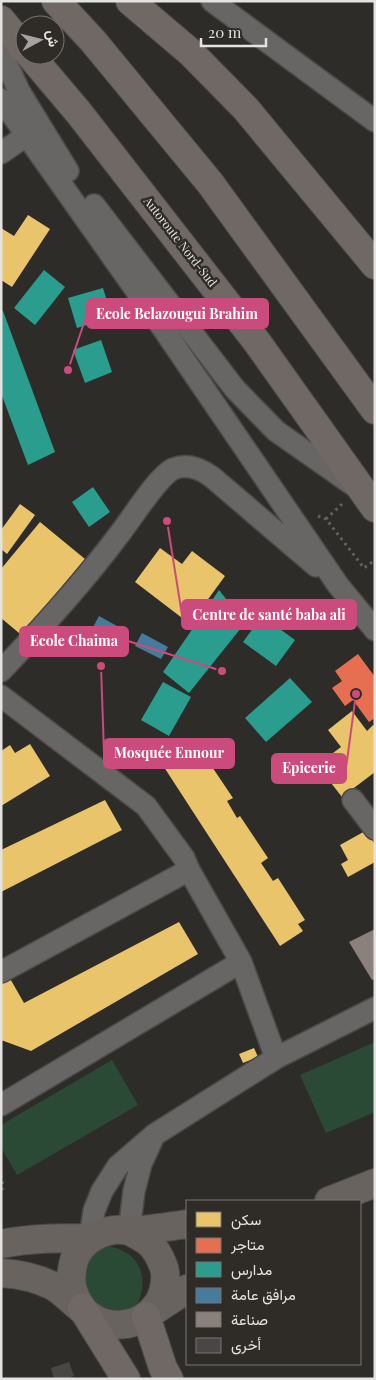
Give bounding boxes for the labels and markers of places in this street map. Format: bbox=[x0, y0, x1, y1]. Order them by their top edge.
callout: Ecole Belazougui Brahim bbox=[87, 299, 268, 328]
callout: Centre de santé baba ali bbox=[182, 600, 356, 629]
callout: Ecole Chaima bbox=[20, 627, 128, 656]
callout: Mosquée Ennour bbox=[104, 739, 234, 768]
callout: Epicerie bbox=[272, 754, 346, 783]

